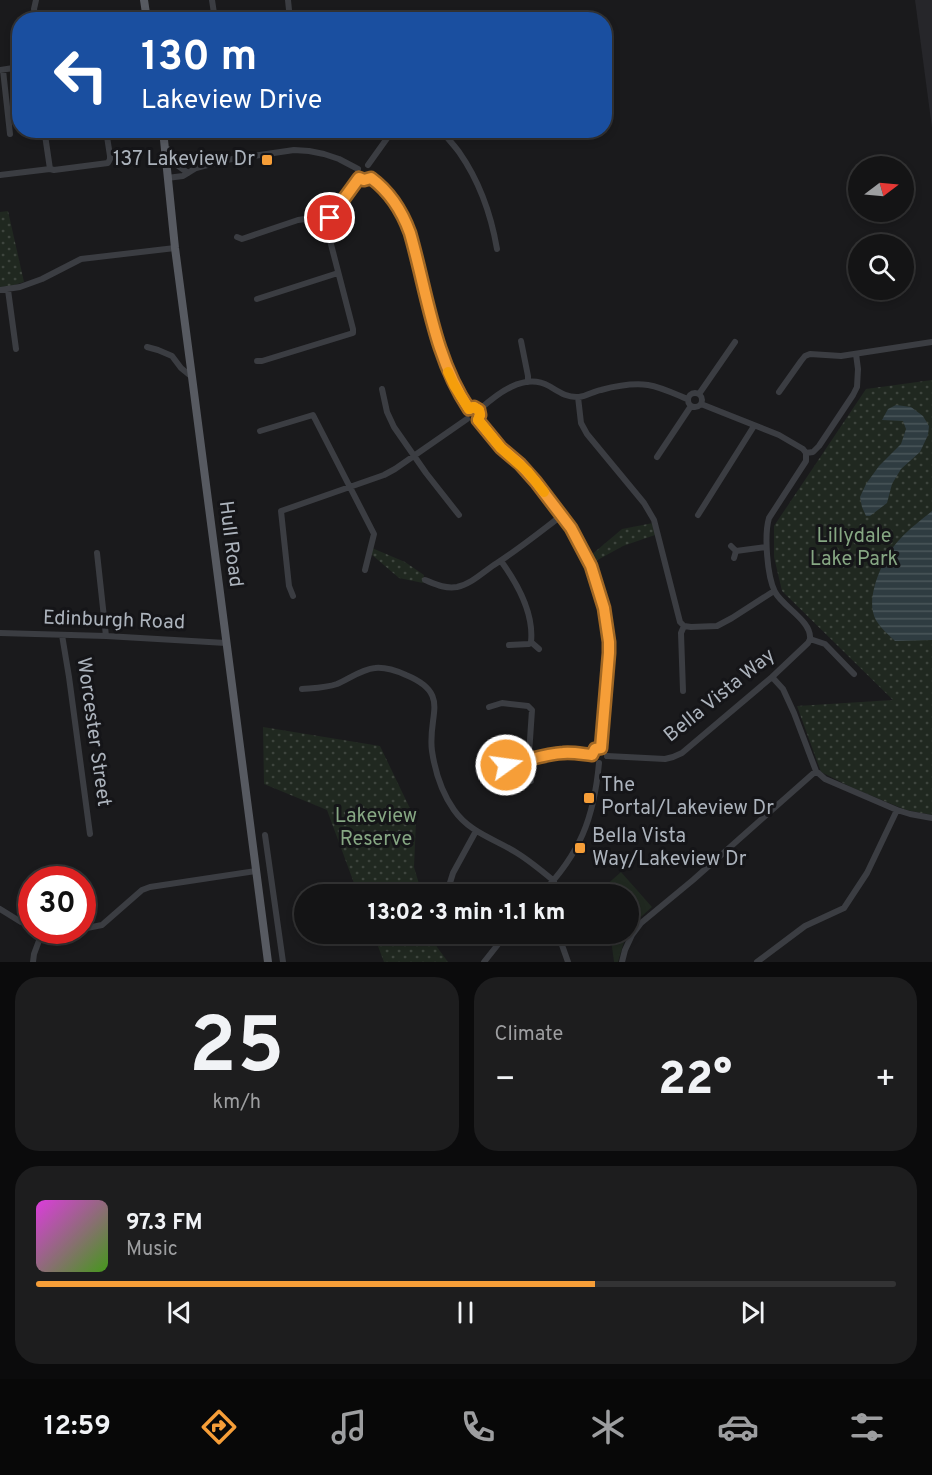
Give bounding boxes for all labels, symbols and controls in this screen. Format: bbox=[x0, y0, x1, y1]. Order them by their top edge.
text: 130 m bbox=[141, 32, 257, 85]
icon: left bbox=[42, 36, 120, 114]
text: Lakeview Drive bbox=[141, 84, 322, 118]
place label: 137 Lakeview Dr bbox=[113, 147, 255, 173]
marker: 137 Lakeview Dr bbox=[260, 153, 274, 167]
north arrow bbox=[848, 156, 914, 222]
map controls bbox=[848, 156, 914, 300]
pin bbox=[304, 192, 355, 243]
icon: arrive bbox=[313, 201, 346, 234]
button: search bbox=[848, 234, 914, 300]
street label: Hull Road bbox=[212, 499, 248, 589]
park label: Lillydale Lake Park bbox=[810, 524, 898, 573]
street label: Edinburgh Road bbox=[42, 606, 186, 636]
street label: Bella Vista Way bbox=[659, 643, 781, 749]
street label: Worcester Street bbox=[70, 656, 116, 808]
position arrow bbox=[474, 733, 538, 797]
place label: The Portal/Lakeview Dr bbox=[601, 773, 774, 822]
marker: The Portal/Lakeview Dr bbox=[582, 791, 596, 805]
park label: Lakeview Reserve bbox=[335, 804, 417, 853]
place label: Bella Vista Way/Lakeview Dr bbox=[592, 824, 747, 873]
marker: Bella Vista Way/Lakeview Dr bbox=[573, 841, 587, 855]
speed limit sign: 30 bbox=[18, 866, 96, 944]
text: 13:02 · 3 min · 1.1 km bbox=[368, 900, 565, 927]
text: 25 bbox=[189, 1001, 284, 1100]
text: Climate bbox=[495, 1022, 563, 1048]
text: 22° bbox=[658, 1053, 732, 1110]
text: − bbox=[495, 1060, 516, 1102]
text: + bbox=[875, 1060, 896, 1102]
text: km/h bbox=[212, 1090, 261, 1116]
text: 97.3 FM bbox=[126, 1210, 203, 1237]
text: Music bbox=[126, 1237, 178, 1263]
icon: previous bbox=[163, 1296, 196, 1329]
icon: pause bbox=[449, 1296, 482, 1329]
icon: next bbox=[736, 1296, 769, 1329]
icon: directions bbox=[198, 1406, 240, 1448]
icon: music bbox=[328, 1406, 370, 1448]
icon: phone bbox=[457, 1406, 499, 1448]
icon: climate bbox=[587, 1406, 629, 1448]
icon: car bbox=[717, 1406, 759, 1448]
icon: filters bbox=[846, 1406, 888, 1448]
text: 12:59 bbox=[44, 1410, 111, 1444]

